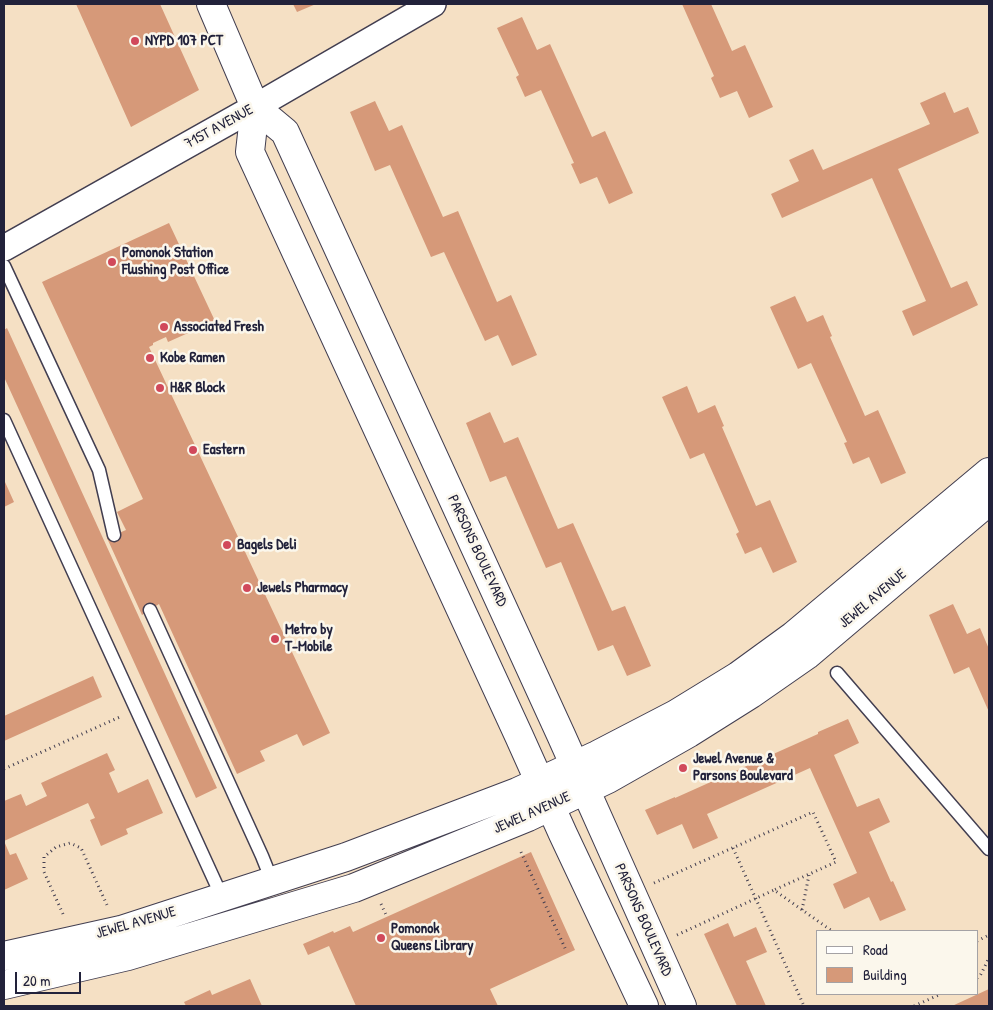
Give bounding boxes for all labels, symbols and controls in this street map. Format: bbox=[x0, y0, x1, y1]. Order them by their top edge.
place label: NYPD 107 PCT bbox=[145, 32, 223, 50]
marker: NYPD 107 PCT bbox=[129, 35, 141, 47]
street label: 71ST AVENUE bbox=[182, 101, 256, 153]
place label: Pomonok Station Flushing Post Office bbox=[122, 244, 229, 279]
marker: Pomonok Station Flushing Post Office bbox=[106, 256, 118, 268]
place label: Associated Fresh bbox=[174, 318, 264, 336]
marker: Associated Fresh bbox=[158, 321, 170, 333]
place label: Kobe Ramen bbox=[160, 349, 225, 367]
marker: Kobe Ramen bbox=[144, 352, 156, 364]
place label: H&R Block bbox=[170, 379, 225, 397]
marker: H&R Block bbox=[154, 382, 166, 394]
place label: Eastern bbox=[203, 441, 245, 459]
marker: Eastern bbox=[187, 444, 199, 456]
street label: PARSONS BOULEVARD bbox=[443, 492, 511, 610]
place label: Bagels Deli bbox=[237, 536, 297, 554]
marker: Bagels Deli bbox=[221, 539, 233, 551]
street label: JEWEL AVENUE bbox=[836, 566, 910, 632]
place label: Jewels Pharmacy bbox=[257, 579, 348, 597]
marker: Jewels Pharmacy bbox=[241, 582, 253, 594]
place label: Metro by T-Mobile bbox=[285, 621, 333, 656]
marker: Metro by T-Mobile bbox=[269, 633, 281, 645]
place label: Jewel Avenue & Parsons Boulevard bbox=[693, 750, 793, 785]
marker: Jewel Avenue & Parsons Boulevard bbox=[677, 762, 689, 774]
street label: JEWEL AVENUE bbox=[491, 788, 573, 838]
street label: PARSONS BOULEVARD bbox=[610, 861, 676, 979]
street label: JEWEL AVENUE bbox=[94, 903, 178, 943]
place label: Pomonok Queens Library bbox=[391, 920, 474, 955]
legend bbox=[816, 930, 978, 995]
marker: Pomonok Queens Library bbox=[375, 932, 387, 944]
text: Road bbox=[863, 939, 888, 960]
scale bar bbox=[18, 962, 84, 994]
text: Building bbox=[863, 964, 907, 985]
text: 20 m bbox=[23, 970, 50, 991]

